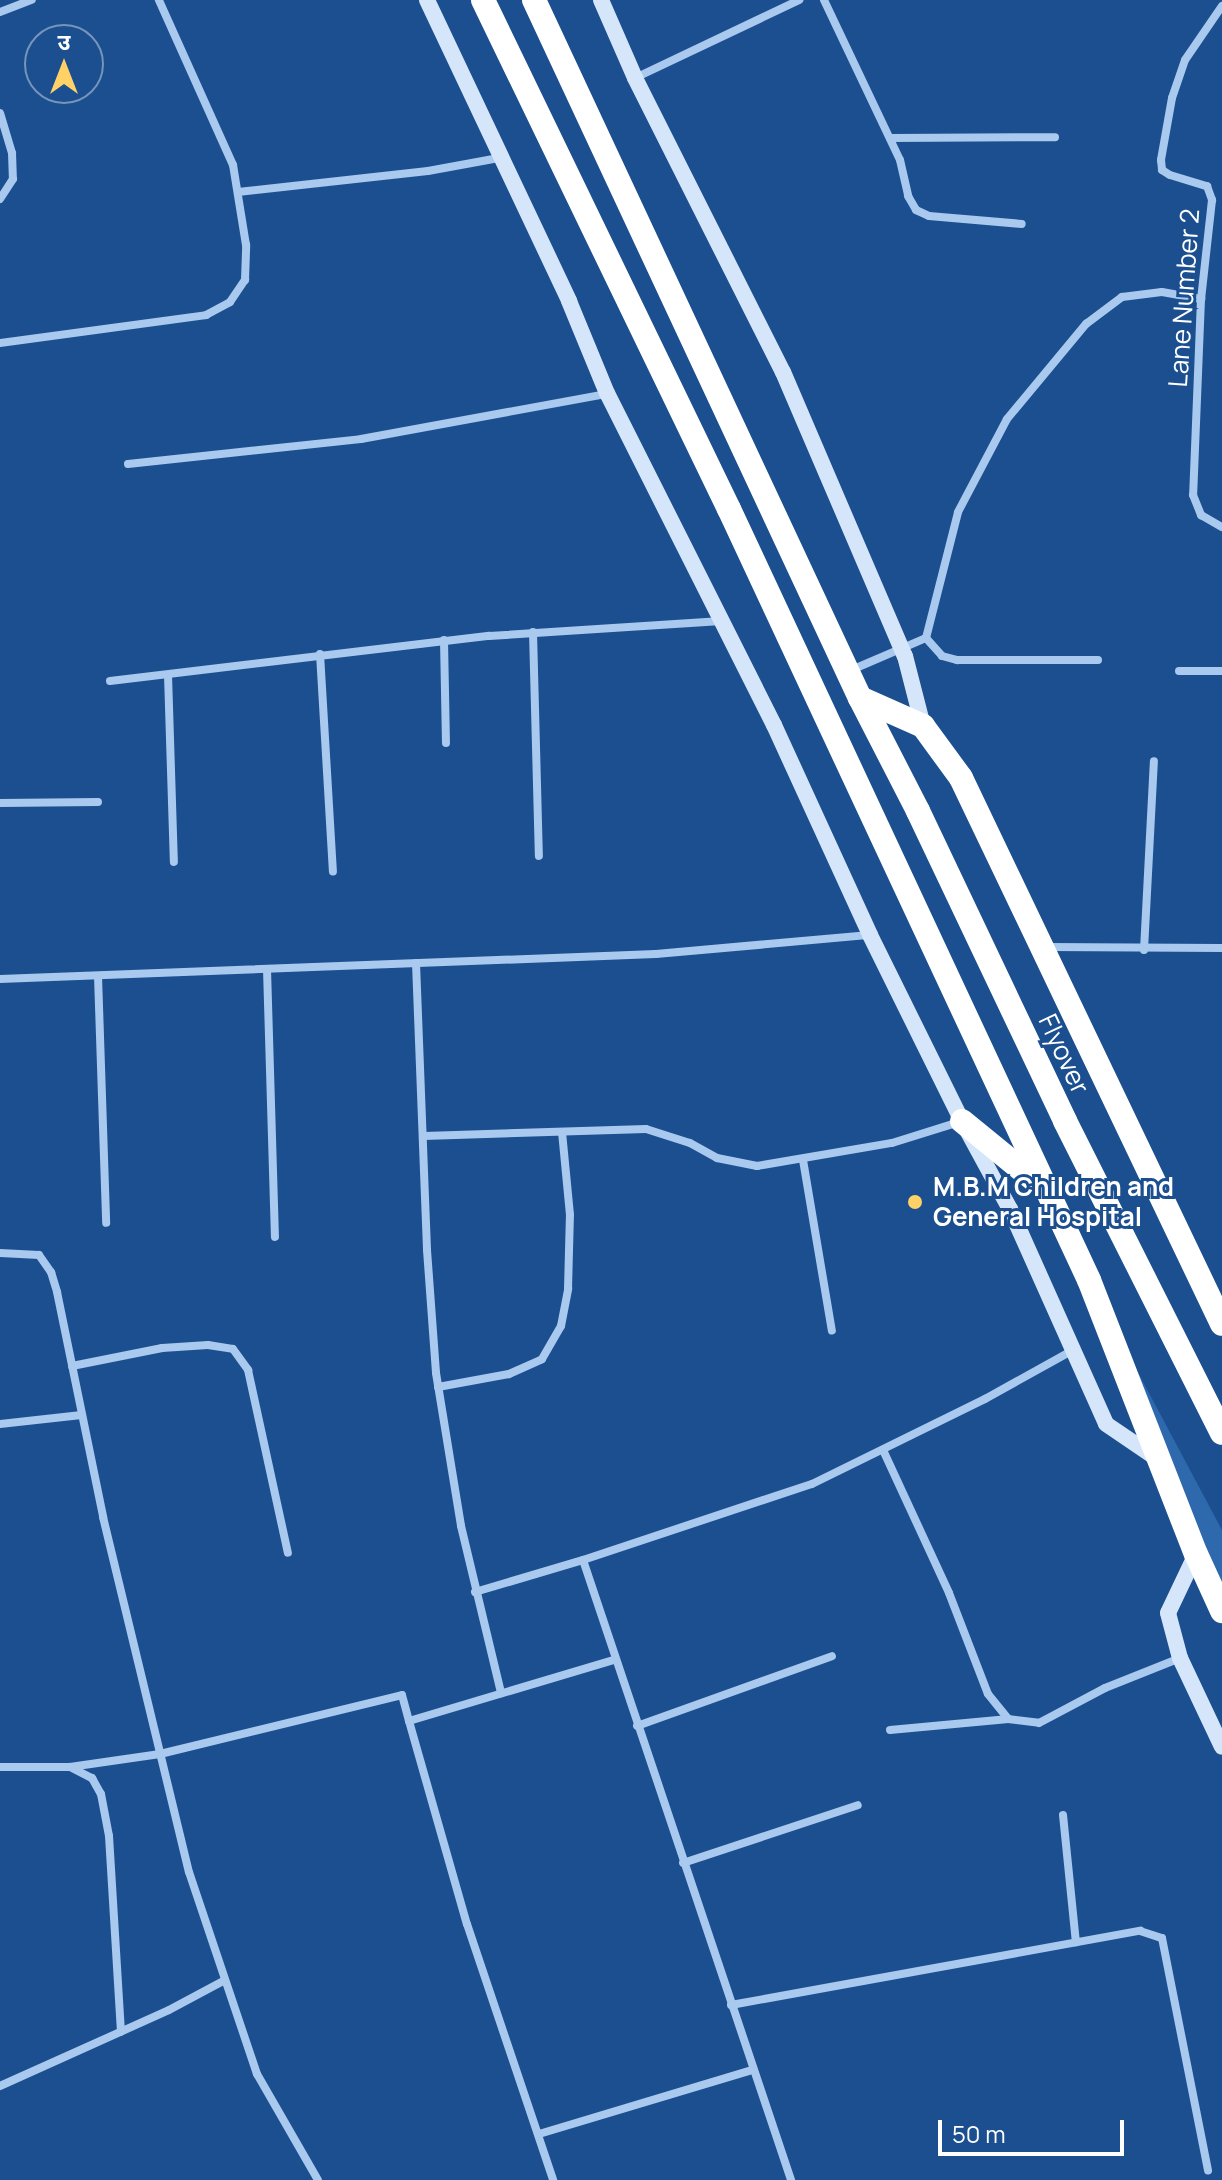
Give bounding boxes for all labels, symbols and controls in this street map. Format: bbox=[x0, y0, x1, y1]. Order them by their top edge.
north arrow bbox=[24, 24, 104, 104]
text: उ bbox=[58, 27, 70, 57]
street label: Lane Number 2 bbox=[1162, 208, 1206, 388]
street label: Flyover bbox=[1032, 1009, 1096, 1099]
place label: M.B.M Children and General Hospital bbox=[933, 1171, 1174, 1232]
marker: M.B.M Children and General Hospital bbox=[904, 1191, 926, 1213]
scale bar bbox=[942, 2104, 1128, 2154]
text: 50 m bbox=[952, 2117, 1006, 2150]

